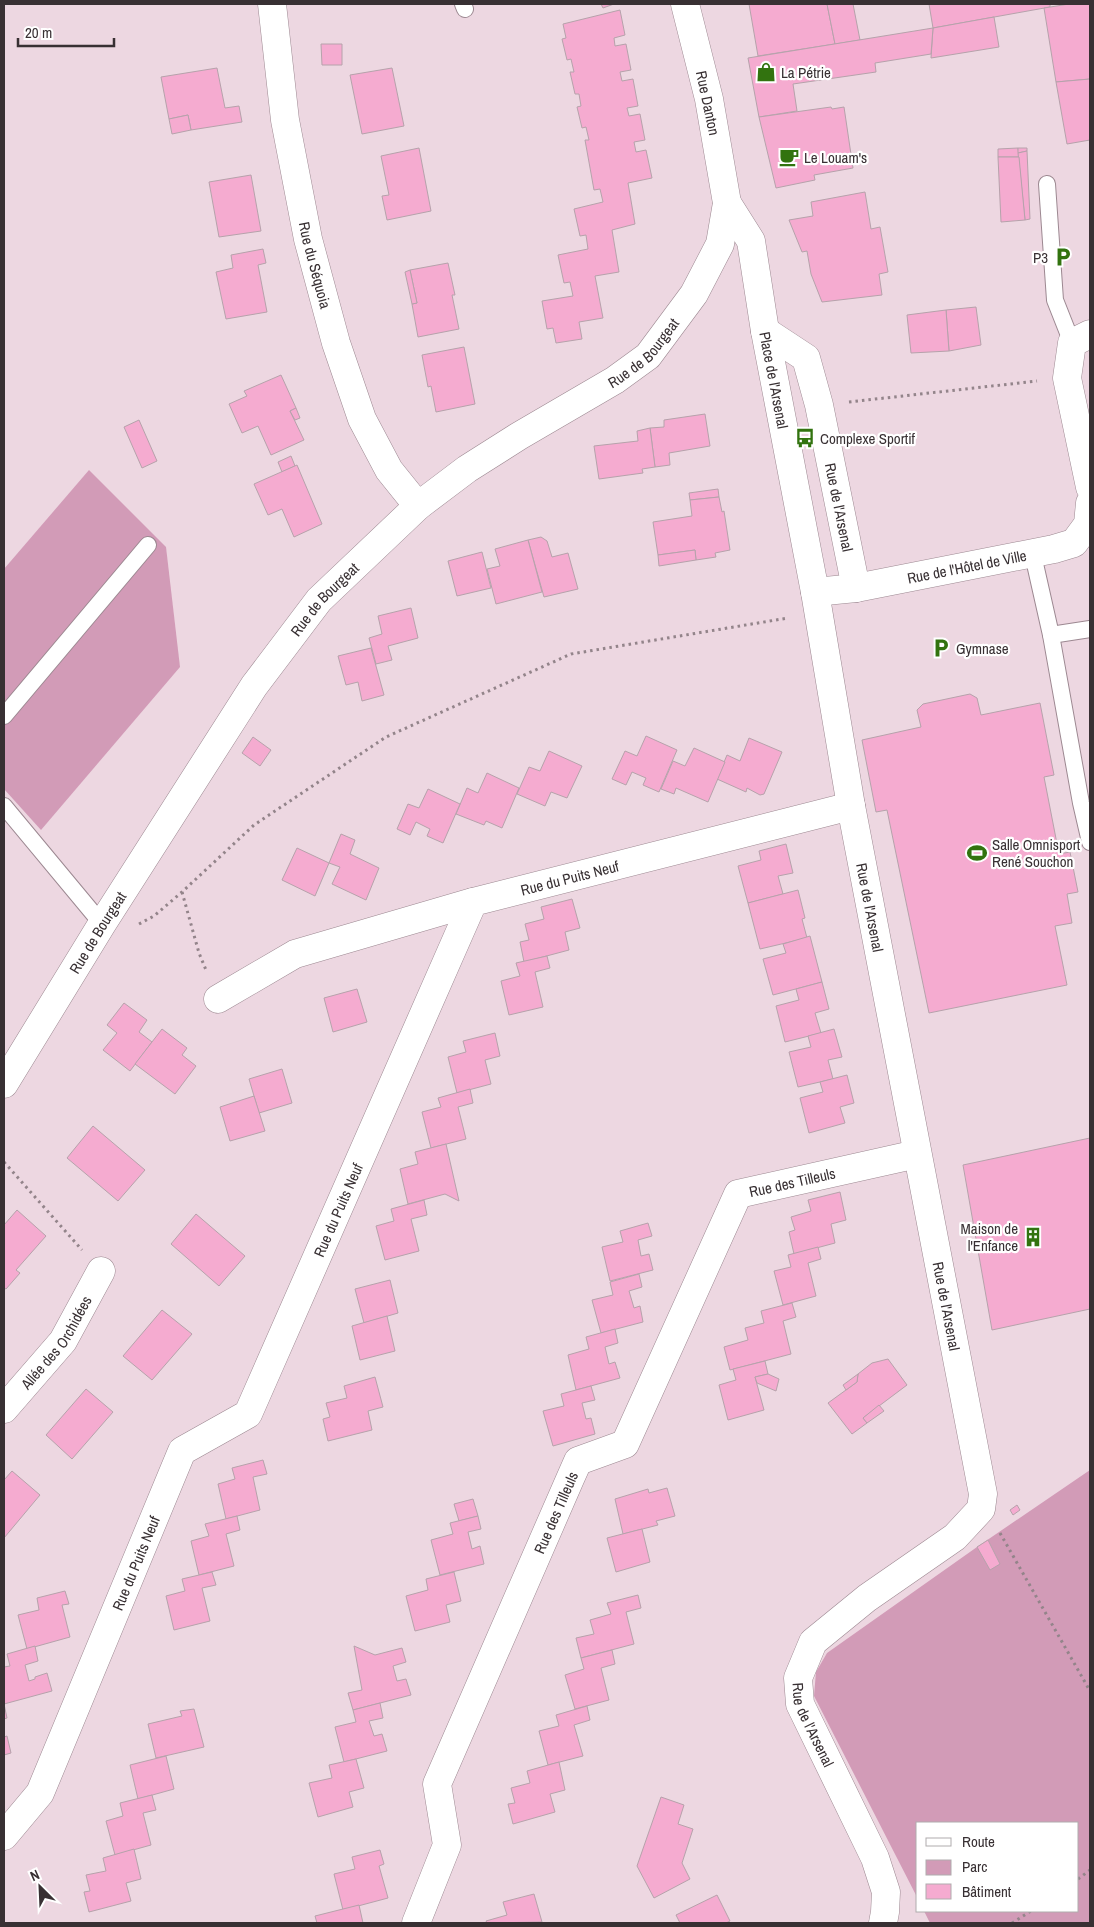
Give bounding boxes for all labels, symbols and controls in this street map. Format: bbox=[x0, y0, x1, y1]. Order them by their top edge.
scale bar bbox=[18, 15, 114, 47]
text: 20 m bbox=[25, 22, 52, 43]
shop icon: La Pétrie bbox=[755, 61, 777, 83]
place label: La Pétrie bbox=[781, 62, 831, 83]
street label: Rue Danton bbox=[691, 69, 725, 137]
cafe icon: Le Louam's bbox=[778, 146, 800, 168]
place label: Le Louam's bbox=[804, 147, 867, 168]
street label: Rue du Séquoia bbox=[294, 220, 337, 311]
parking icon: P3 bbox=[1052, 246, 1074, 268]
place label: P3 bbox=[1033, 247, 1048, 268]
street label: Rue de Bourgeat bbox=[604, 313, 684, 393]
street label: Place de l'Arsenal bbox=[755, 330, 794, 430]
bus stop icon: Complexe Sportif bbox=[794, 427, 816, 449]
place label: Complexe Sportif bbox=[820, 428, 916, 449]
street label: Rue de l'Arsenal bbox=[820, 461, 859, 553]
street label: Rue de l'Hôtel de Ville bbox=[905, 544, 1028, 588]
street label: Rue de Bourgeat bbox=[285, 557, 363, 640]
parking icon: Gymnase bbox=[930, 637, 952, 659]
place label: Gymnase bbox=[956, 638, 1009, 659]
place label: Salle Omnisport René Souchon bbox=[992, 834, 1081, 872]
sports icon: Salle Omnisport René Souchon bbox=[966, 842, 988, 864]
street label: Rue du Puits Neuf bbox=[518, 855, 622, 900]
street label: Rue de l'Arsenal bbox=[852, 861, 889, 954]
street label: Rue de Bourgeat bbox=[64, 887, 131, 977]
street label: Rue du Puits Neuf bbox=[308, 1159, 368, 1260]
street label: Rue des Tilleuls bbox=[747, 1162, 837, 1202]
place label: Maison de l'Enfance bbox=[961, 1218, 1018, 1256]
building icon: Maison de l'Enfance bbox=[1022, 1226, 1044, 1248]
street label: Rue de l'Arsenal bbox=[928, 1260, 966, 1352]
street label: Allée des Orchidées bbox=[15, 1292, 96, 1394]
street label: Rue des Tilleuls bbox=[528, 1468, 583, 1557]
street label: Rue du Puits Neuf bbox=[106, 1512, 165, 1614]
street label: Rue de l'Arsenal bbox=[788, 1682, 839, 1770]
legend bbox=[916, 1822, 1079, 1912]
text: Route bbox=[962, 1831, 995, 1852]
text: Parc bbox=[962, 1856, 987, 1877]
north arrow bbox=[15, 1862, 65, 1912]
text: N bbox=[27, 1865, 42, 1885]
text: Bâtiment bbox=[962, 1881, 1012, 1902]

